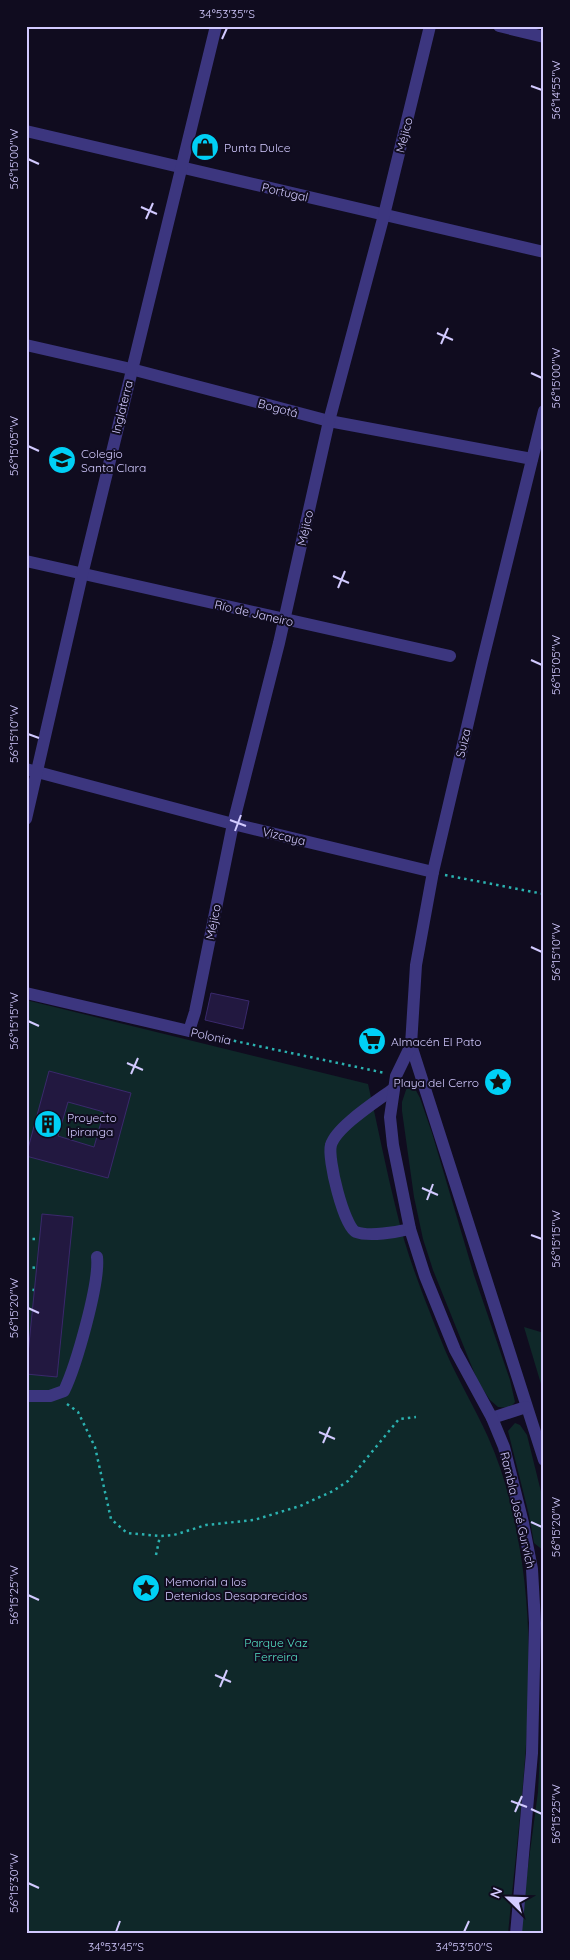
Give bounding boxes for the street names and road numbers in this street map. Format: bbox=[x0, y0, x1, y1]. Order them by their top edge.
street label: Méjico bbox=[392, 116, 416, 154]
street label: Portugal bbox=[260, 179, 310, 205]
street label: Inglaterra bbox=[108, 379, 136, 435]
street label: Bogotá bbox=[256, 395, 300, 421]
street label: Méjico bbox=[294, 509, 316, 547]
street label: Río de Janeiro bbox=[213, 597, 295, 629]
street label: Suiza bbox=[452, 727, 474, 759]
street label: Vizcaya bbox=[261, 824, 307, 848]
street label: Méjico bbox=[202, 903, 224, 941]
street label: Polonia bbox=[189, 1024, 233, 1048]
street label: Rambla José Gurvich bbox=[497, 1450, 539, 1570]

